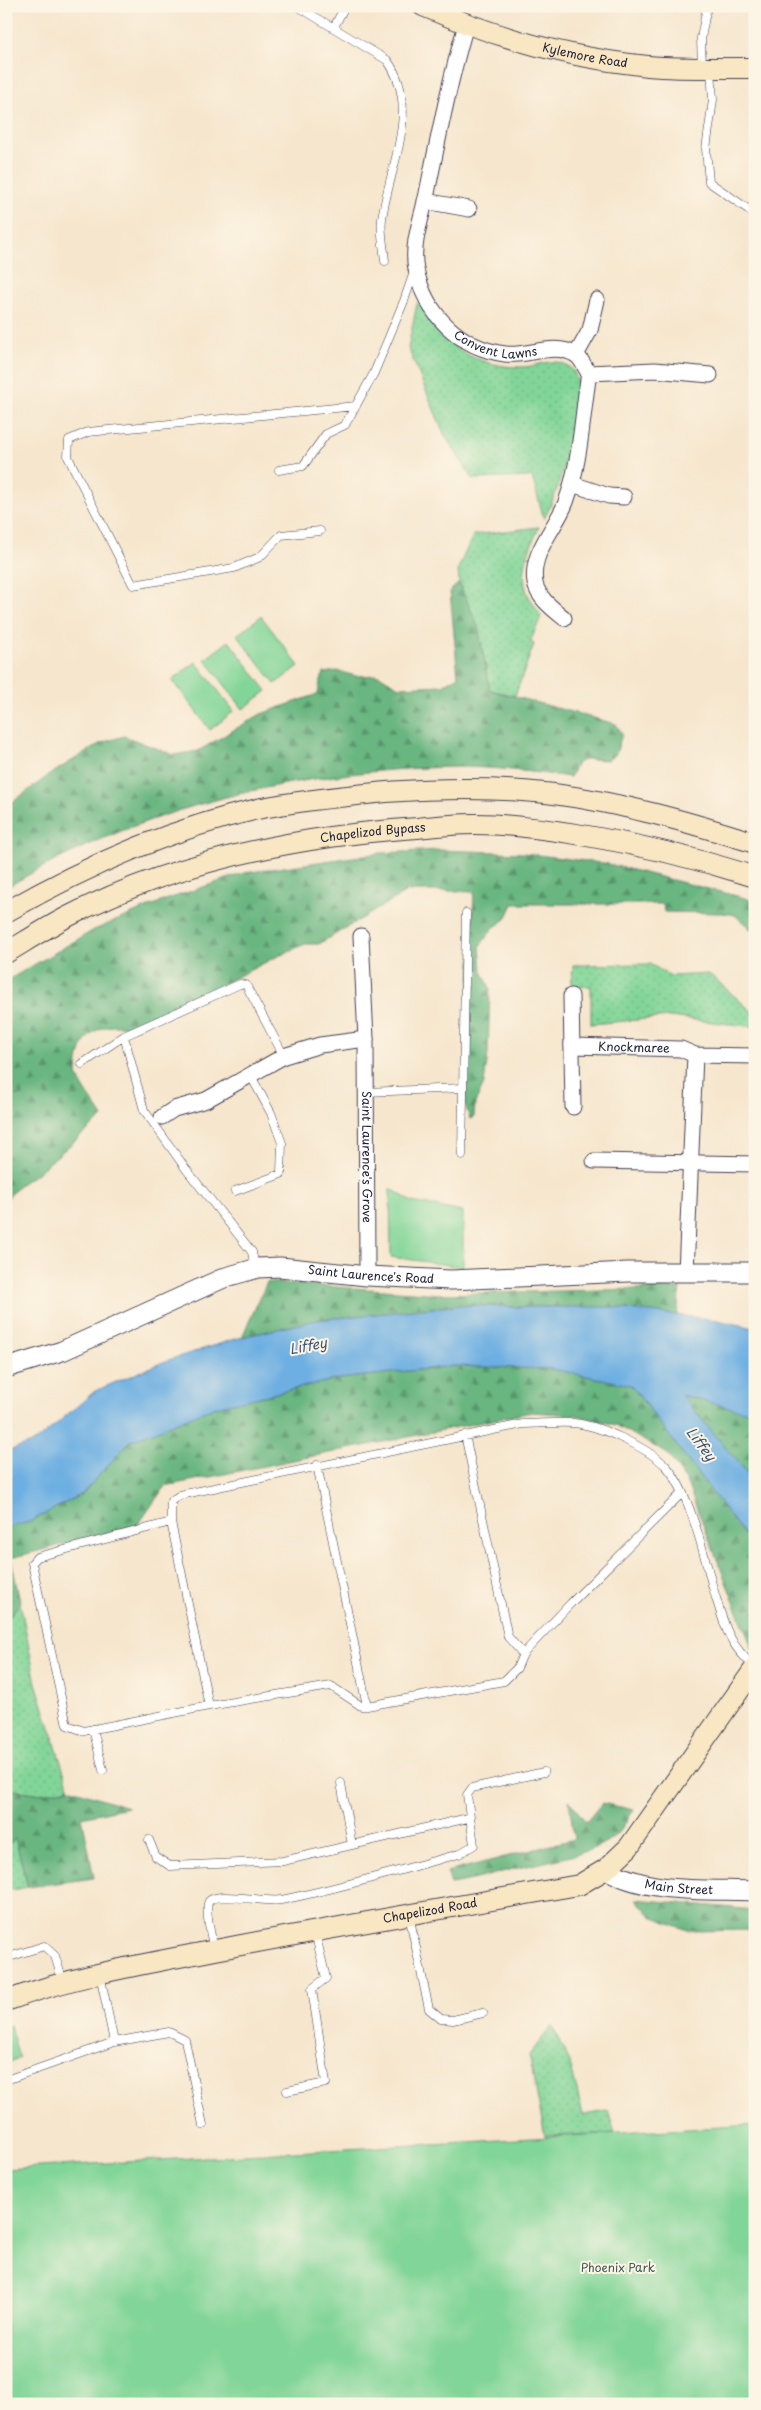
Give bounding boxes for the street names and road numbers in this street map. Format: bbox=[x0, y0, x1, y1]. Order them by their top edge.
street label: Kylemore Road bbox=[541, 38, 629, 72]
street label: Convent Lawns bbox=[450, 325, 539, 362]
street label: Chapelizod Bypass bbox=[319, 817, 427, 846]
street label: Knockmaree bbox=[598, 1037, 670, 1057]
street label: Saint Laurence's Grove bbox=[358, 1091, 377, 1223]
street label: Saint Laurence's Road bbox=[307, 1260, 435, 1287]
street label: Main Street bbox=[643, 1874, 713, 1898]
street label: Chapelizod Road bbox=[381, 1893, 478, 1927]

